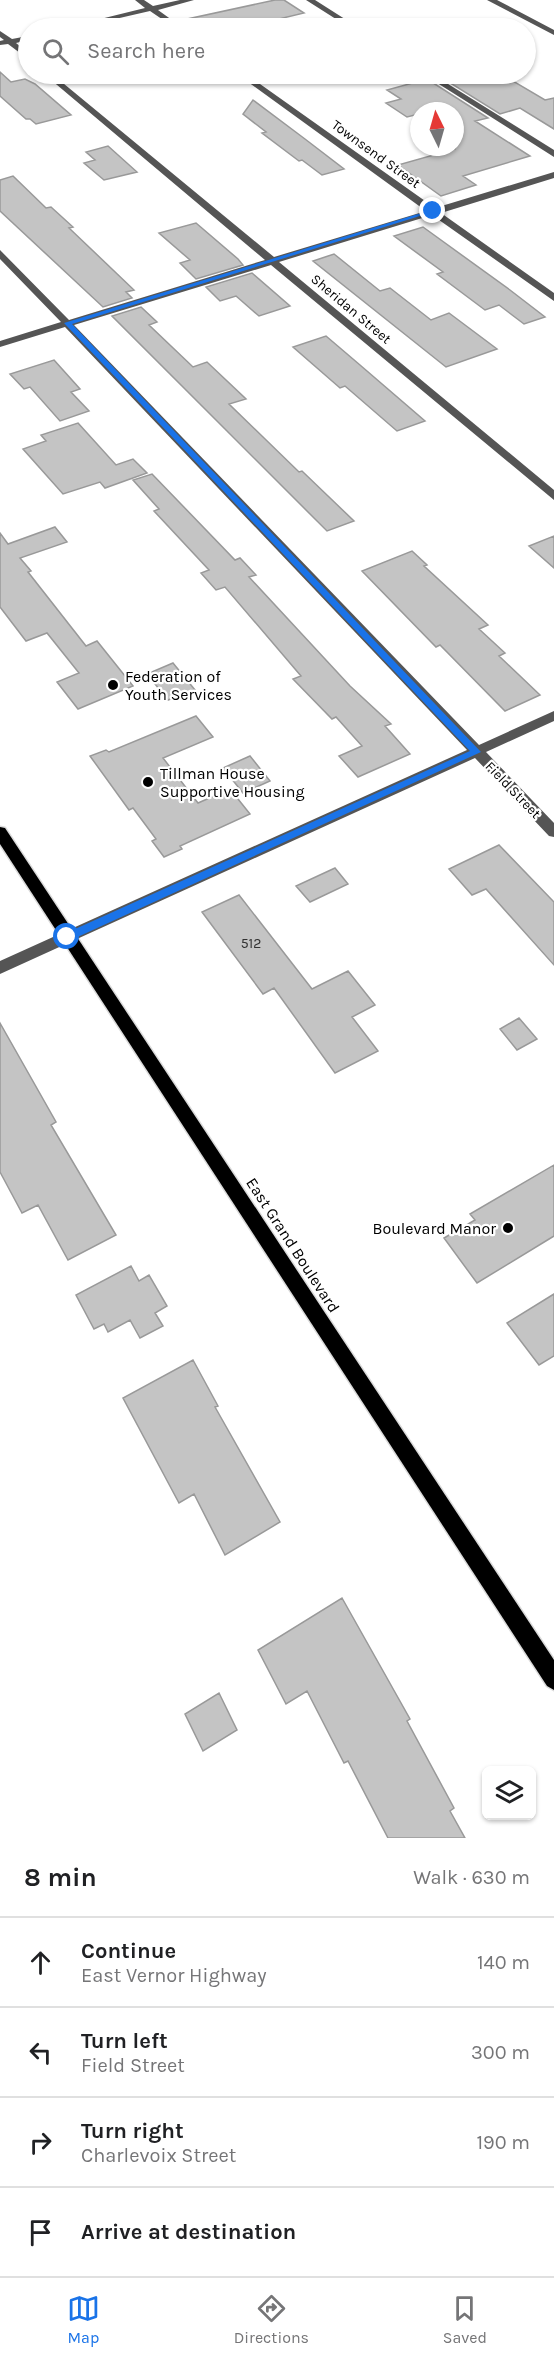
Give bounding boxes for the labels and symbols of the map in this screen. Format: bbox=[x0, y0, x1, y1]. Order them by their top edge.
north arrow bbox=[410, 102, 464, 156]
street label: Townsend Street bbox=[328, 116, 424, 192]
route end bbox=[419, 197, 445, 223]
street label: Sheridan Street bbox=[307, 270, 395, 348]
place label: Federation of Youth Services bbox=[125, 667, 232, 704]
marker: Federation of Youth Services bbox=[106, 678, 120, 692]
street label: Field Street bbox=[482, 758, 544, 822]
place label: Tillman House Supportive Housing bbox=[160, 764, 304, 801]
marker: Tillman House Supportive Housing bbox=[141, 775, 155, 789]
route start bbox=[53, 923, 79, 949]
house number: 512 bbox=[241, 935, 261, 952]
street label: East Grand Boulevard bbox=[242, 1174, 344, 1316]
place label: Boulevard Manor bbox=[372, 1219, 496, 1238]
marker: Boulevard Manor bbox=[501, 1221, 515, 1235]

